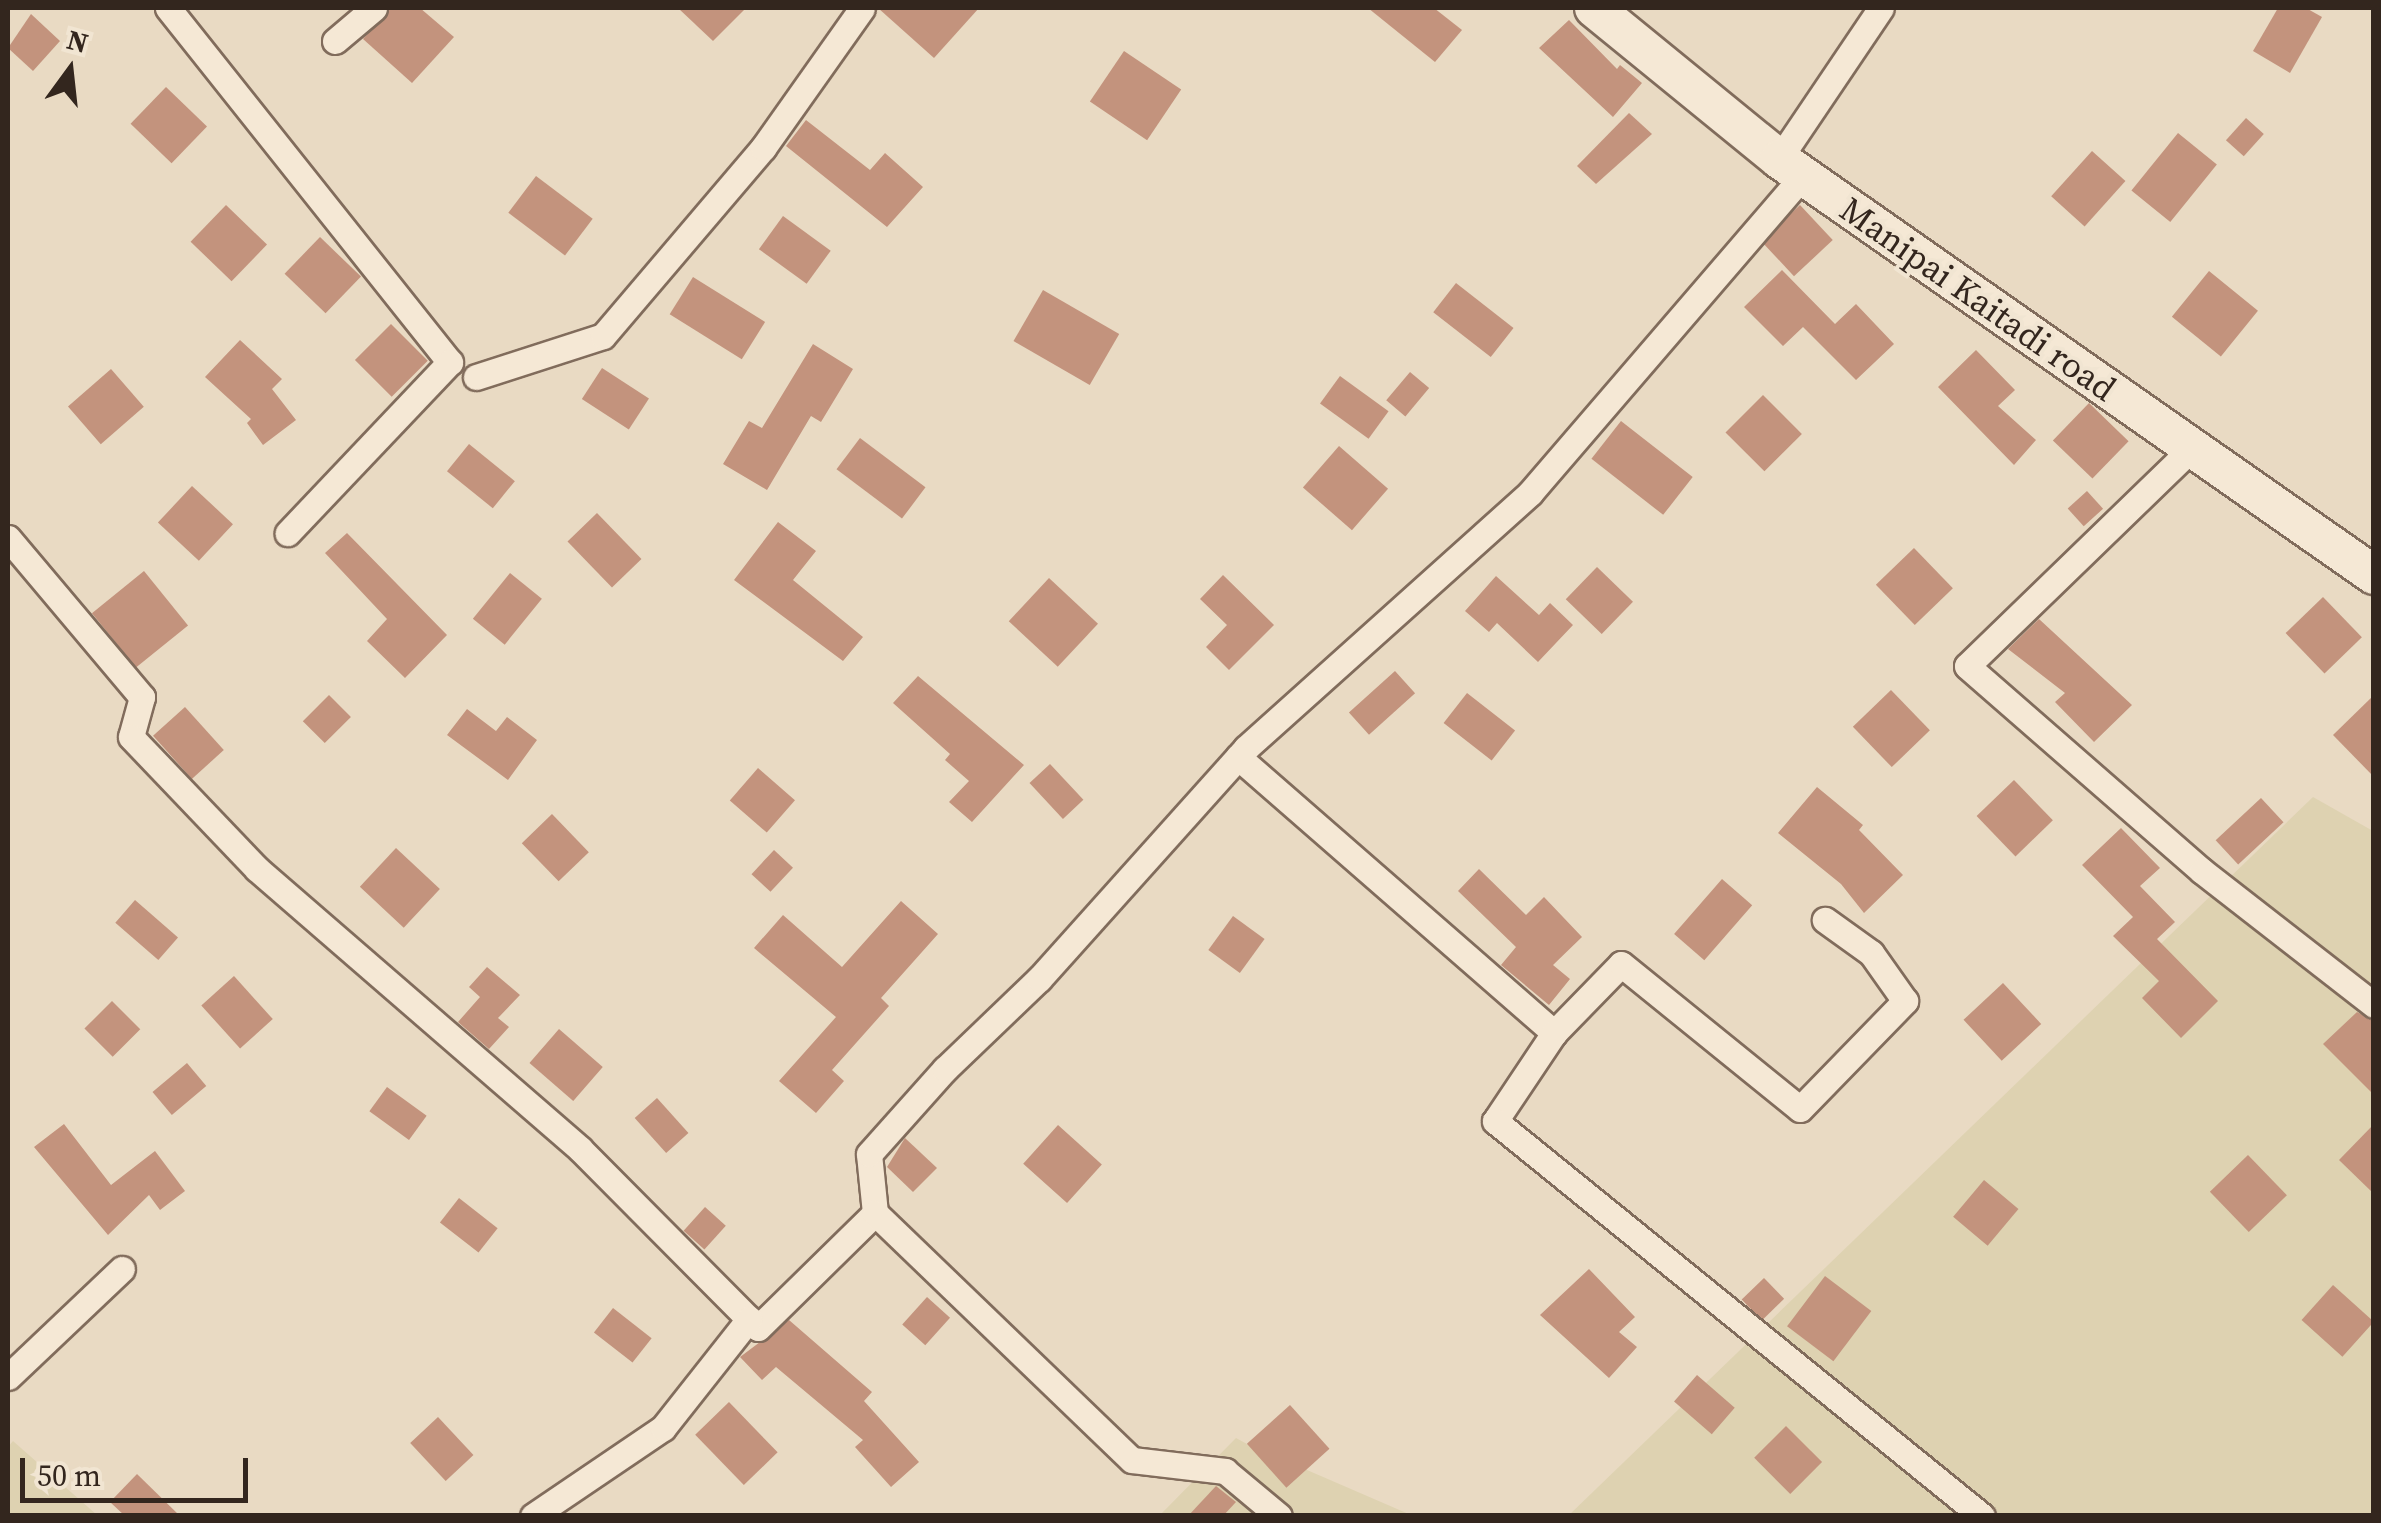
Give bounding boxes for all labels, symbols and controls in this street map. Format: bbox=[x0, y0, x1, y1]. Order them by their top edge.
north arrow bbox=[20, 20, 120, 120]
text: N bbox=[63, 20, 93, 62]
street label: Manipai Kaitadi road bbox=[1832, 188, 2124, 410]
scale bar bbox=[25, 1438, 252, 1500]
text: 50 m bbox=[37, 1455, 101, 1496]

